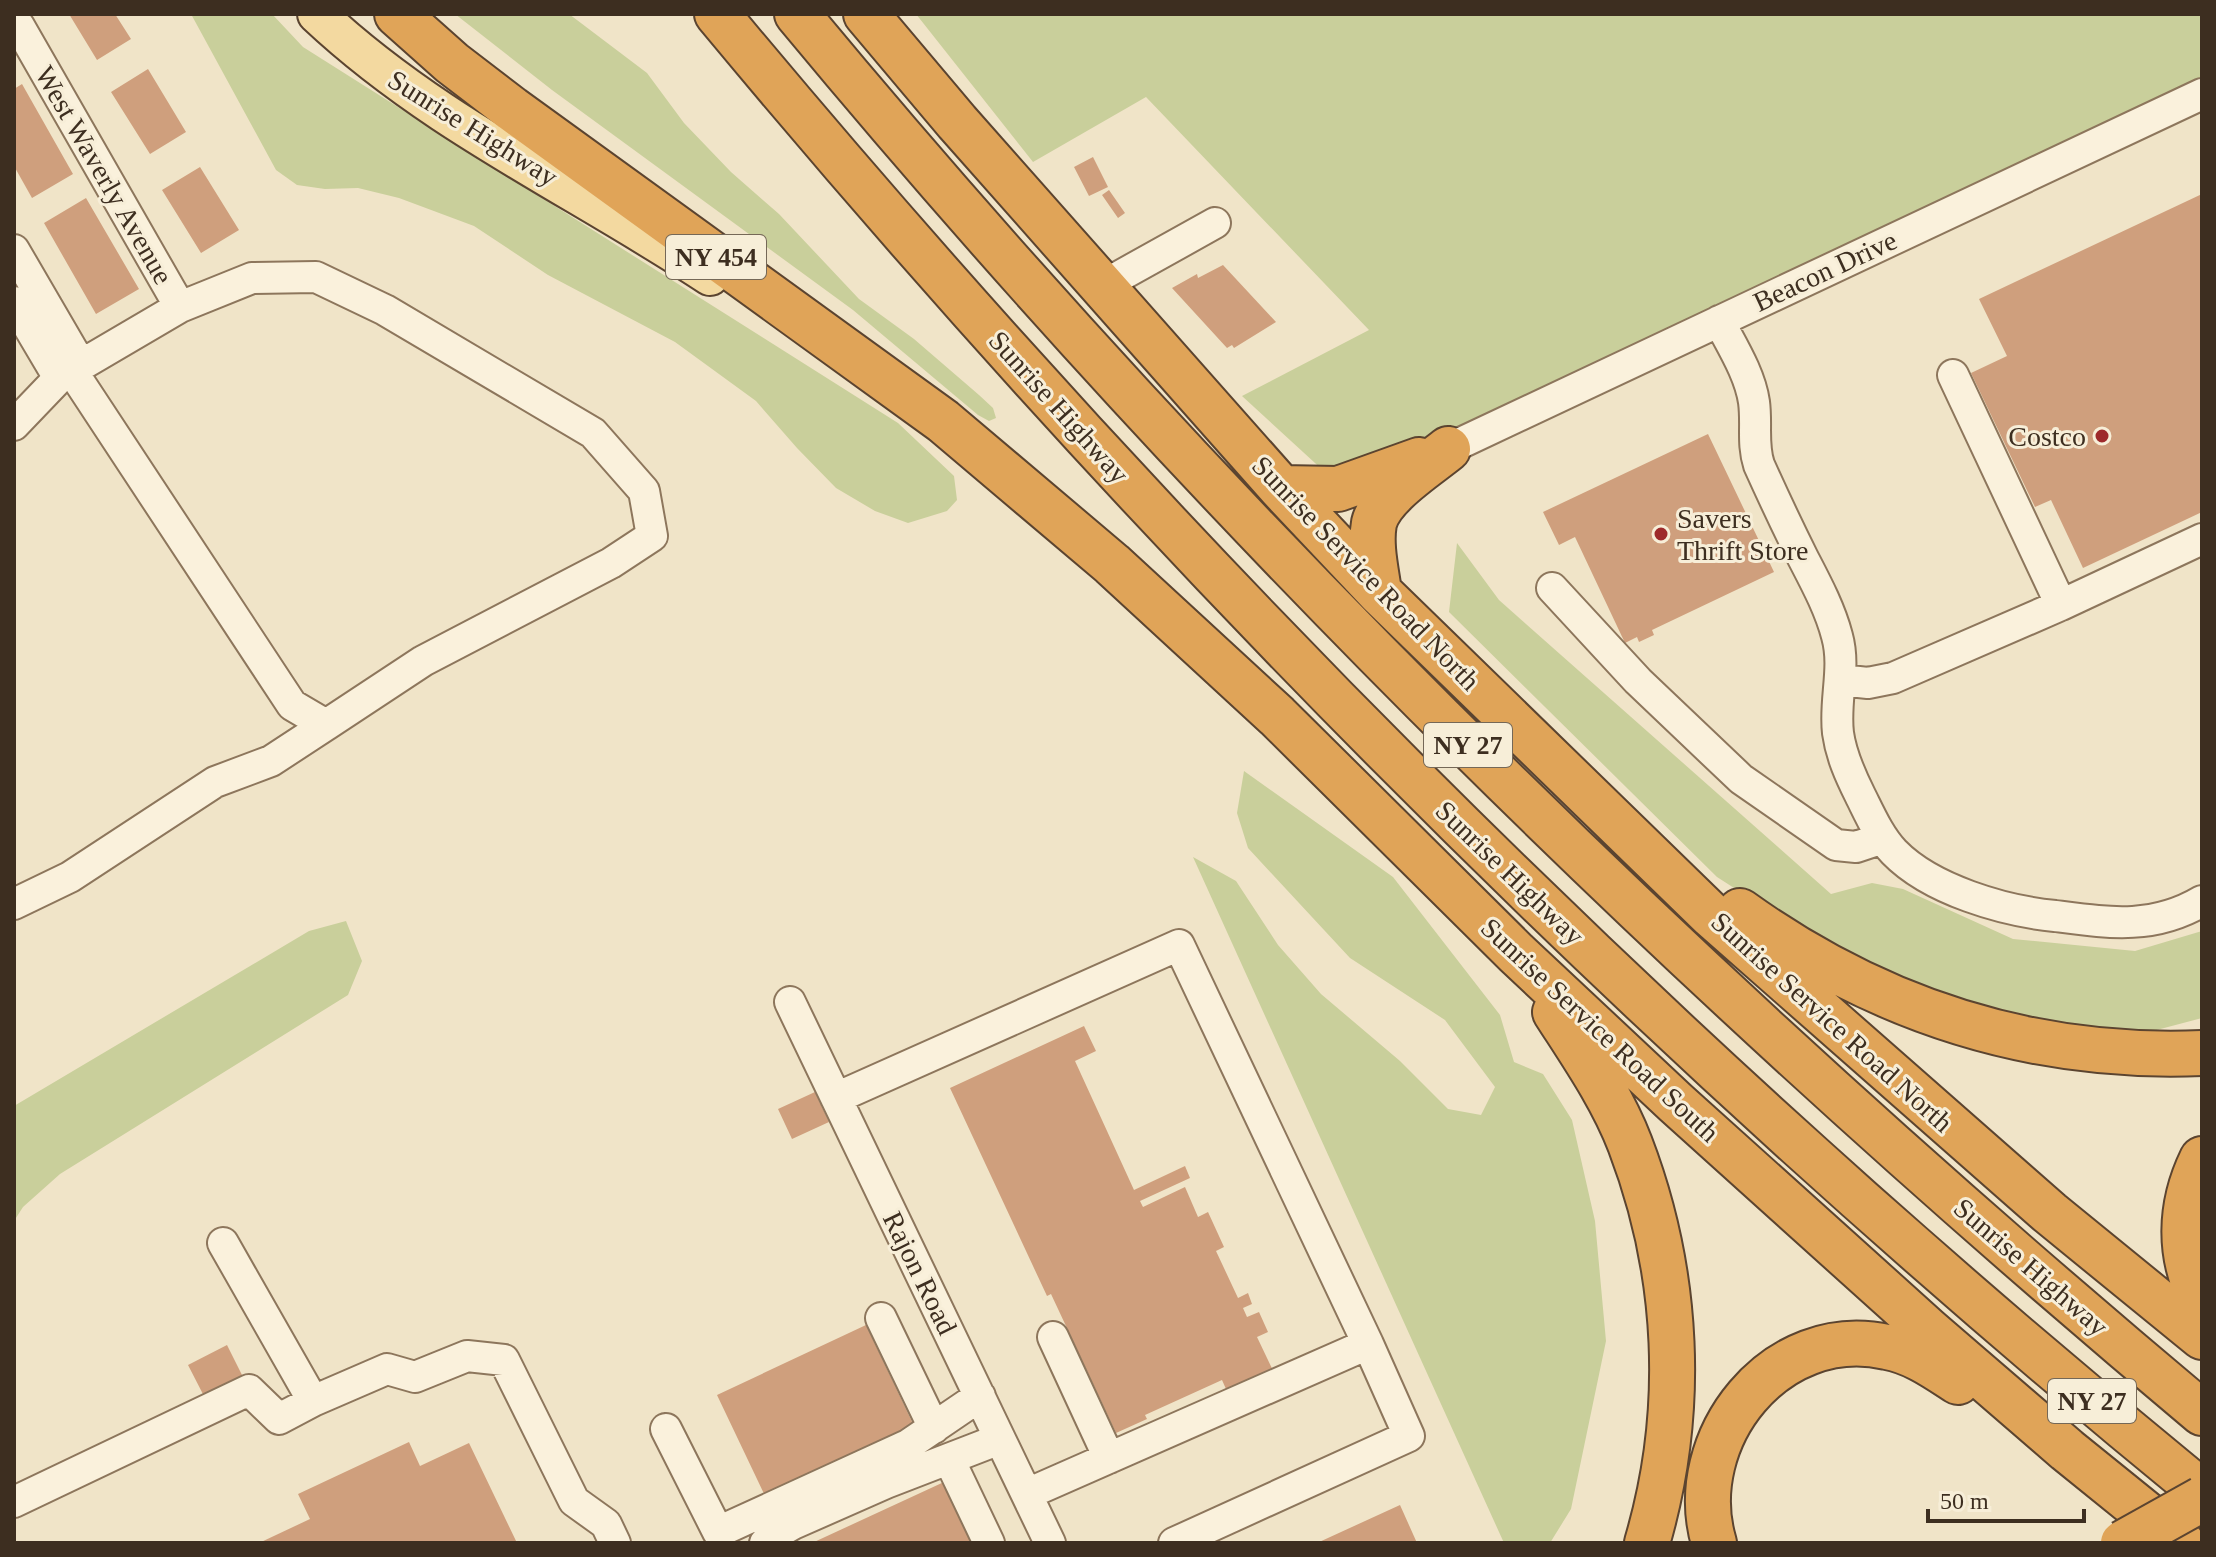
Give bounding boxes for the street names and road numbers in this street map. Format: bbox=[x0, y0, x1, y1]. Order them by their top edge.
street label: West Waverly Avenue bbox=[29, 61, 179, 289]
street label: Sunrise Highway bbox=[383, 64, 563, 192]
street label: Beacon Drive bbox=[1748, 224, 1902, 318]
road number: NY 454 bbox=[666, 235, 766, 279]
street label: Sunrise Highway bbox=[983, 325, 1135, 489]
street label: Sunrise Service Road North bbox=[1246, 450, 1486, 696]
road number: NY 27 bbox=[1424, 723, 1512, 767]
street label: Sunrise Highway bbox=[1430, 795, 1590, 951]
street label: Sunrise Service Road North bbox=[1705, 906, 1959, 1138]
street label: Sunrise Service Road South bbox=[1475, 912, 1725, 1148]
street label: Sunrise Highway bbox=[1948, 1192, 2114, 1342]
street label: Rajon Road bbox=[877, 1206, 963, 1340]
road number: NY 27 bbox=[2048, 1379, 2136, 1423]

